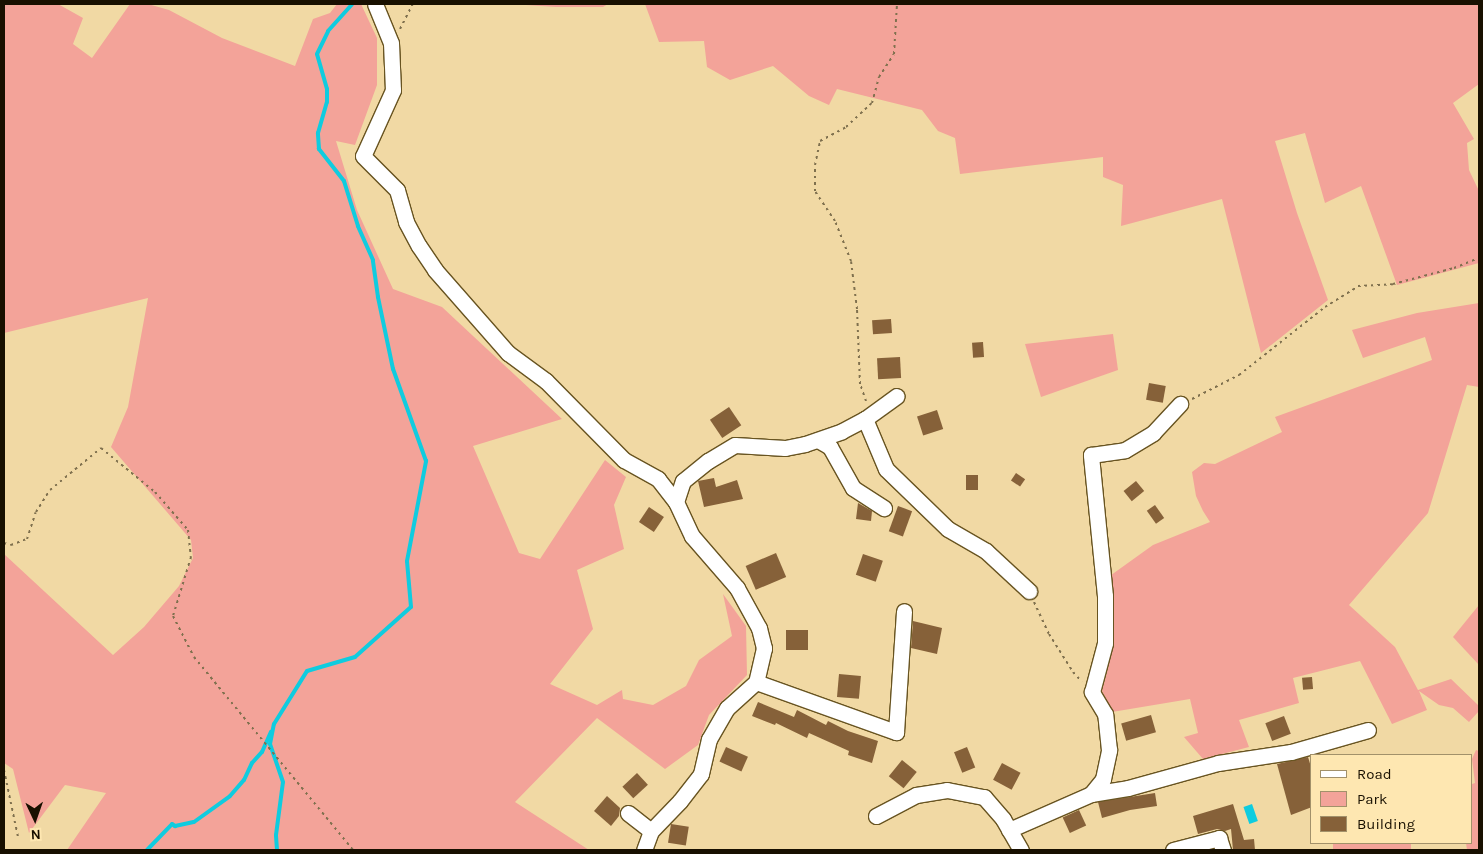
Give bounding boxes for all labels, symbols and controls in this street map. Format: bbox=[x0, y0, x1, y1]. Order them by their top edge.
legend bbox=[1310, 754, 1473, 844]
text: Road bbox=[1357, 765, 1392, 783]
text: Park bbox=[1357, 790, 1387, 808]
north arrow bbox=[10, 794, 60, 844]
text: Building bbox=[1357, 815, 1415, 833]
text: N bbox=[30, 826, 41, 843]

